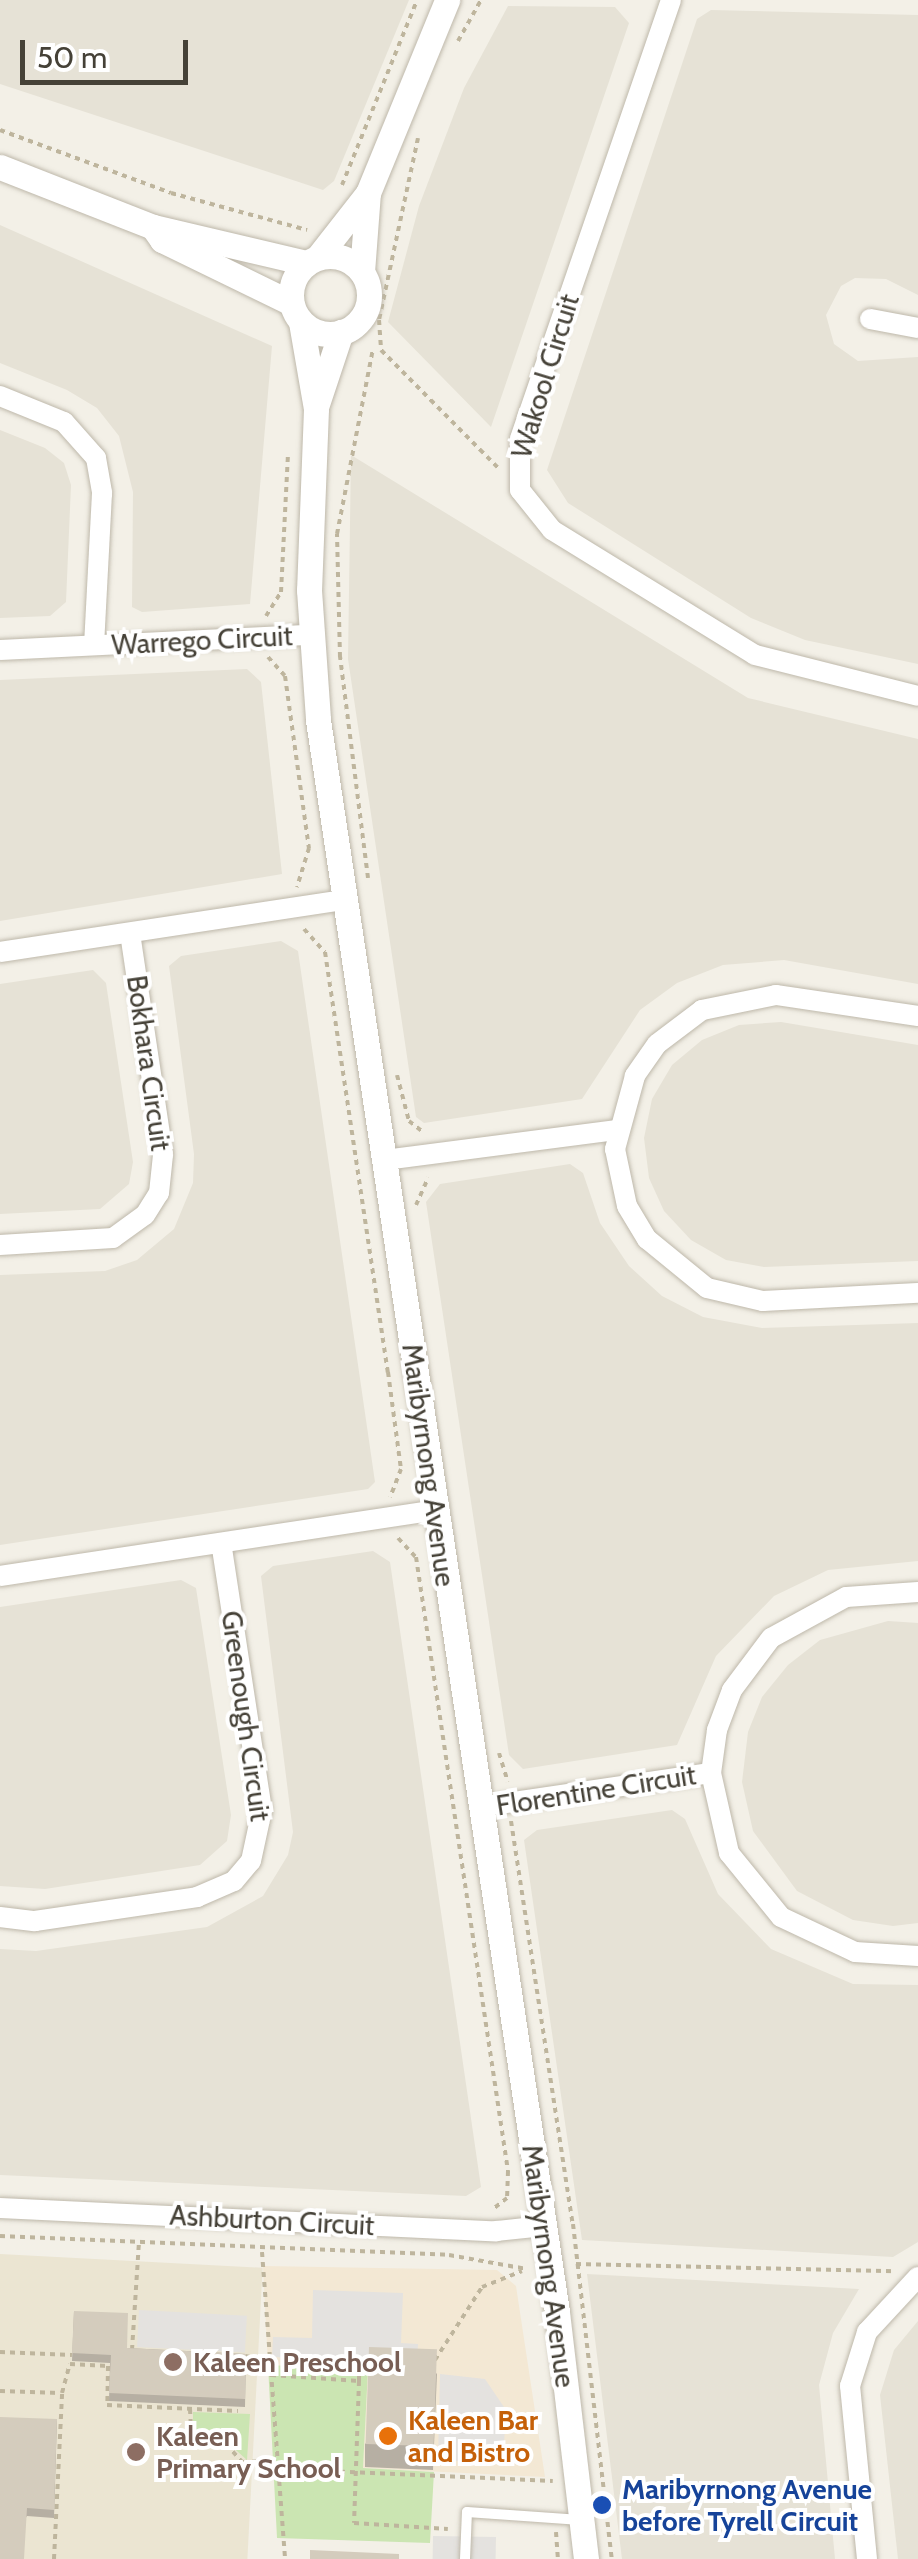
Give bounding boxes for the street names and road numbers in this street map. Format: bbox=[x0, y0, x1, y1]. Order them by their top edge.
street label: Wakool Circuit bbox=[504, 290, 586, 462]
street label: Warrego Circuit bbox=[111, 618, 293, 662]
street label: Bokhara Circuit bbox=[120, 973, 178, 1153]
street label: Maribyrnong Avenue bbox=[395, 1341, 463, 1589]
street label: Greenough Circuit bbox=[215, 1609, 277, 1823]
street label: Florentine Circuit bbox=[494, 1758, 698, 1822]
street label: Maribyrnong Avenue bbox=[515, 2142, 583, 2390]
street label: Ashburton Circuit bbox=[169, 2198, 375, 2242]

